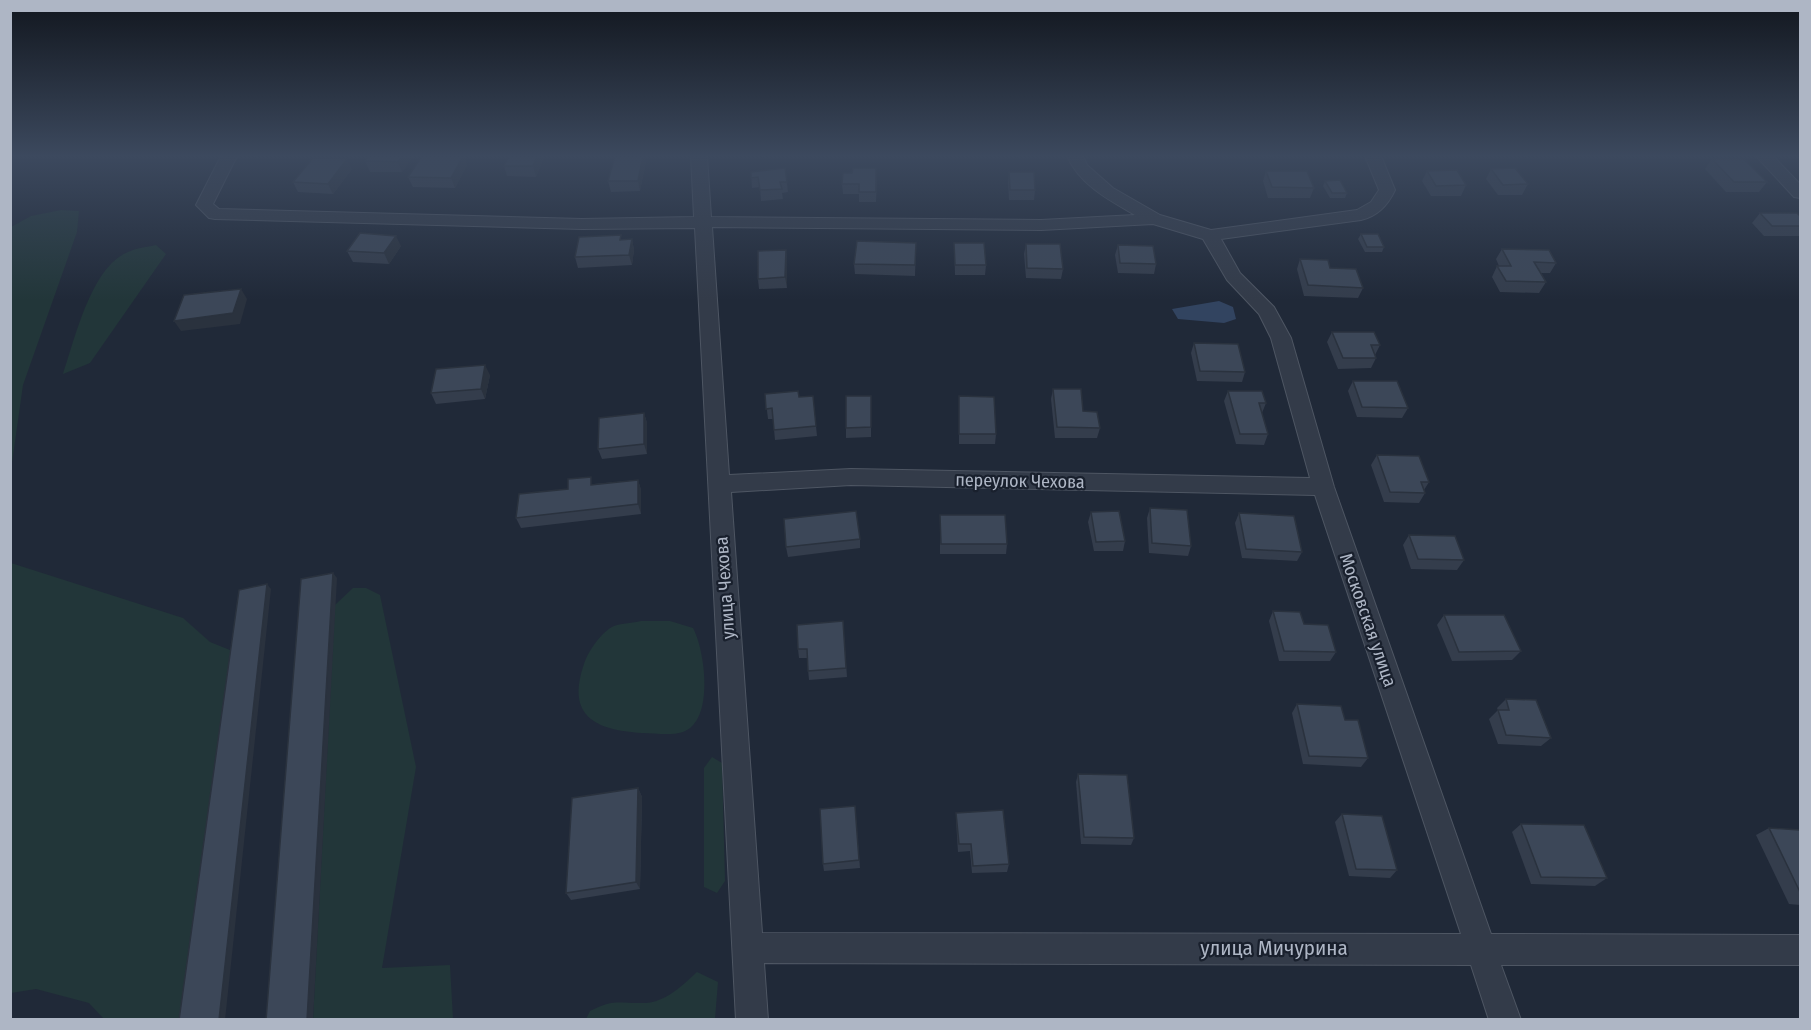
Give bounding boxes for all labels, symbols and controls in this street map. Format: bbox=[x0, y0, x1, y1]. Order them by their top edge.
street label: переулок Чехова bbox=[955, 469, 1085, 493]
street label: улица Чехова bbox=[710, 536, 740, 640]
street label: Московская улица bbox=[1335, 550, 1401, 690]
street label: улица Мичурина bbox=[1200, 935, 1348, 961]

